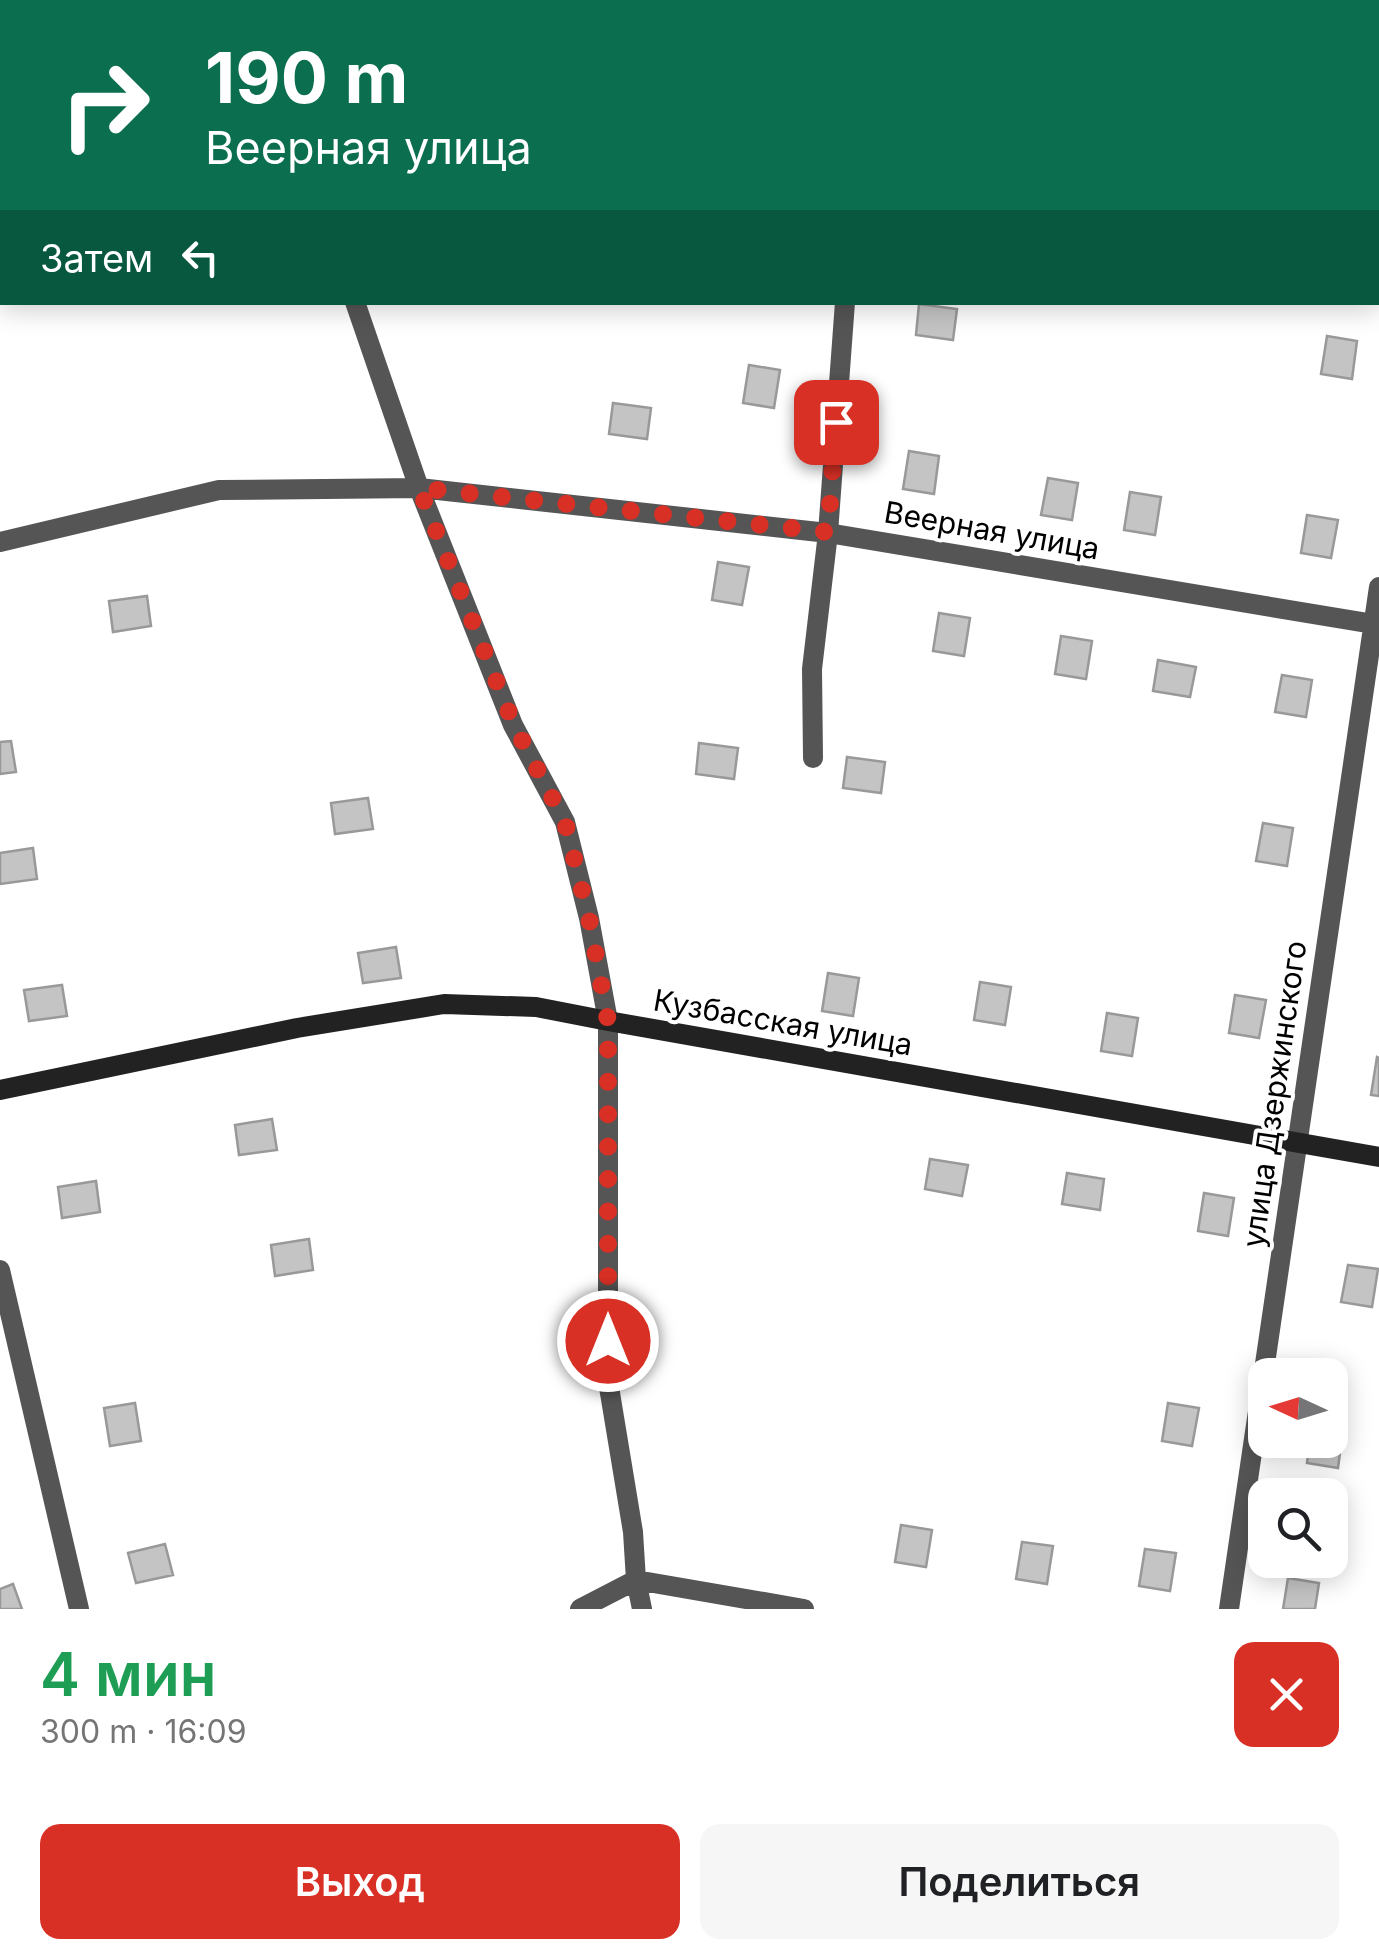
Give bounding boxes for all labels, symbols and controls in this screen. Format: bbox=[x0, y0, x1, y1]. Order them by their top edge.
text: 190 m bbox=[205, 35, 408, 120]
icon: right bbox=[40, 40, 170, 170]
text: Веерная улица bbox=[205, 120, 532, 175]
icon: left bbox=[173, 230, 228, 285]
text: Затем bbox=[40, 235, 153, 281]
pin bbox=[794, 380, 879, 465]
icon: arrive bbox=[809, 395, 864, 450]
street label: Веерная улица bbox=[882, 493, 1102, 567]
street label: улица Дзержинского bbox=[1235, 938, 1313, 1250]
street label: Кузбасская улица bbox=[651, 981, 915, 1063]
position arrow bbox=[556, 1289, 660, 1393]
north arrow bbox=[1248, 1358, 1348, 1458]
map controls bbox=[1248, 1358, 1348, 1578]
button: search bbox=[1248, 1478, 1348, 1578]
text: 4 мин bbox=[40, 1638, 216, 1710]
button: close bbox=[1234, 1642, 1339, 1747]
text: 300 m · 16:09 bbox=[40, 1712, 247, 1751]
button: Выход bbox=[40, 1824, 680, 1939]
button: Поделиться bbox=[700, 1824, 1339, 1939]

